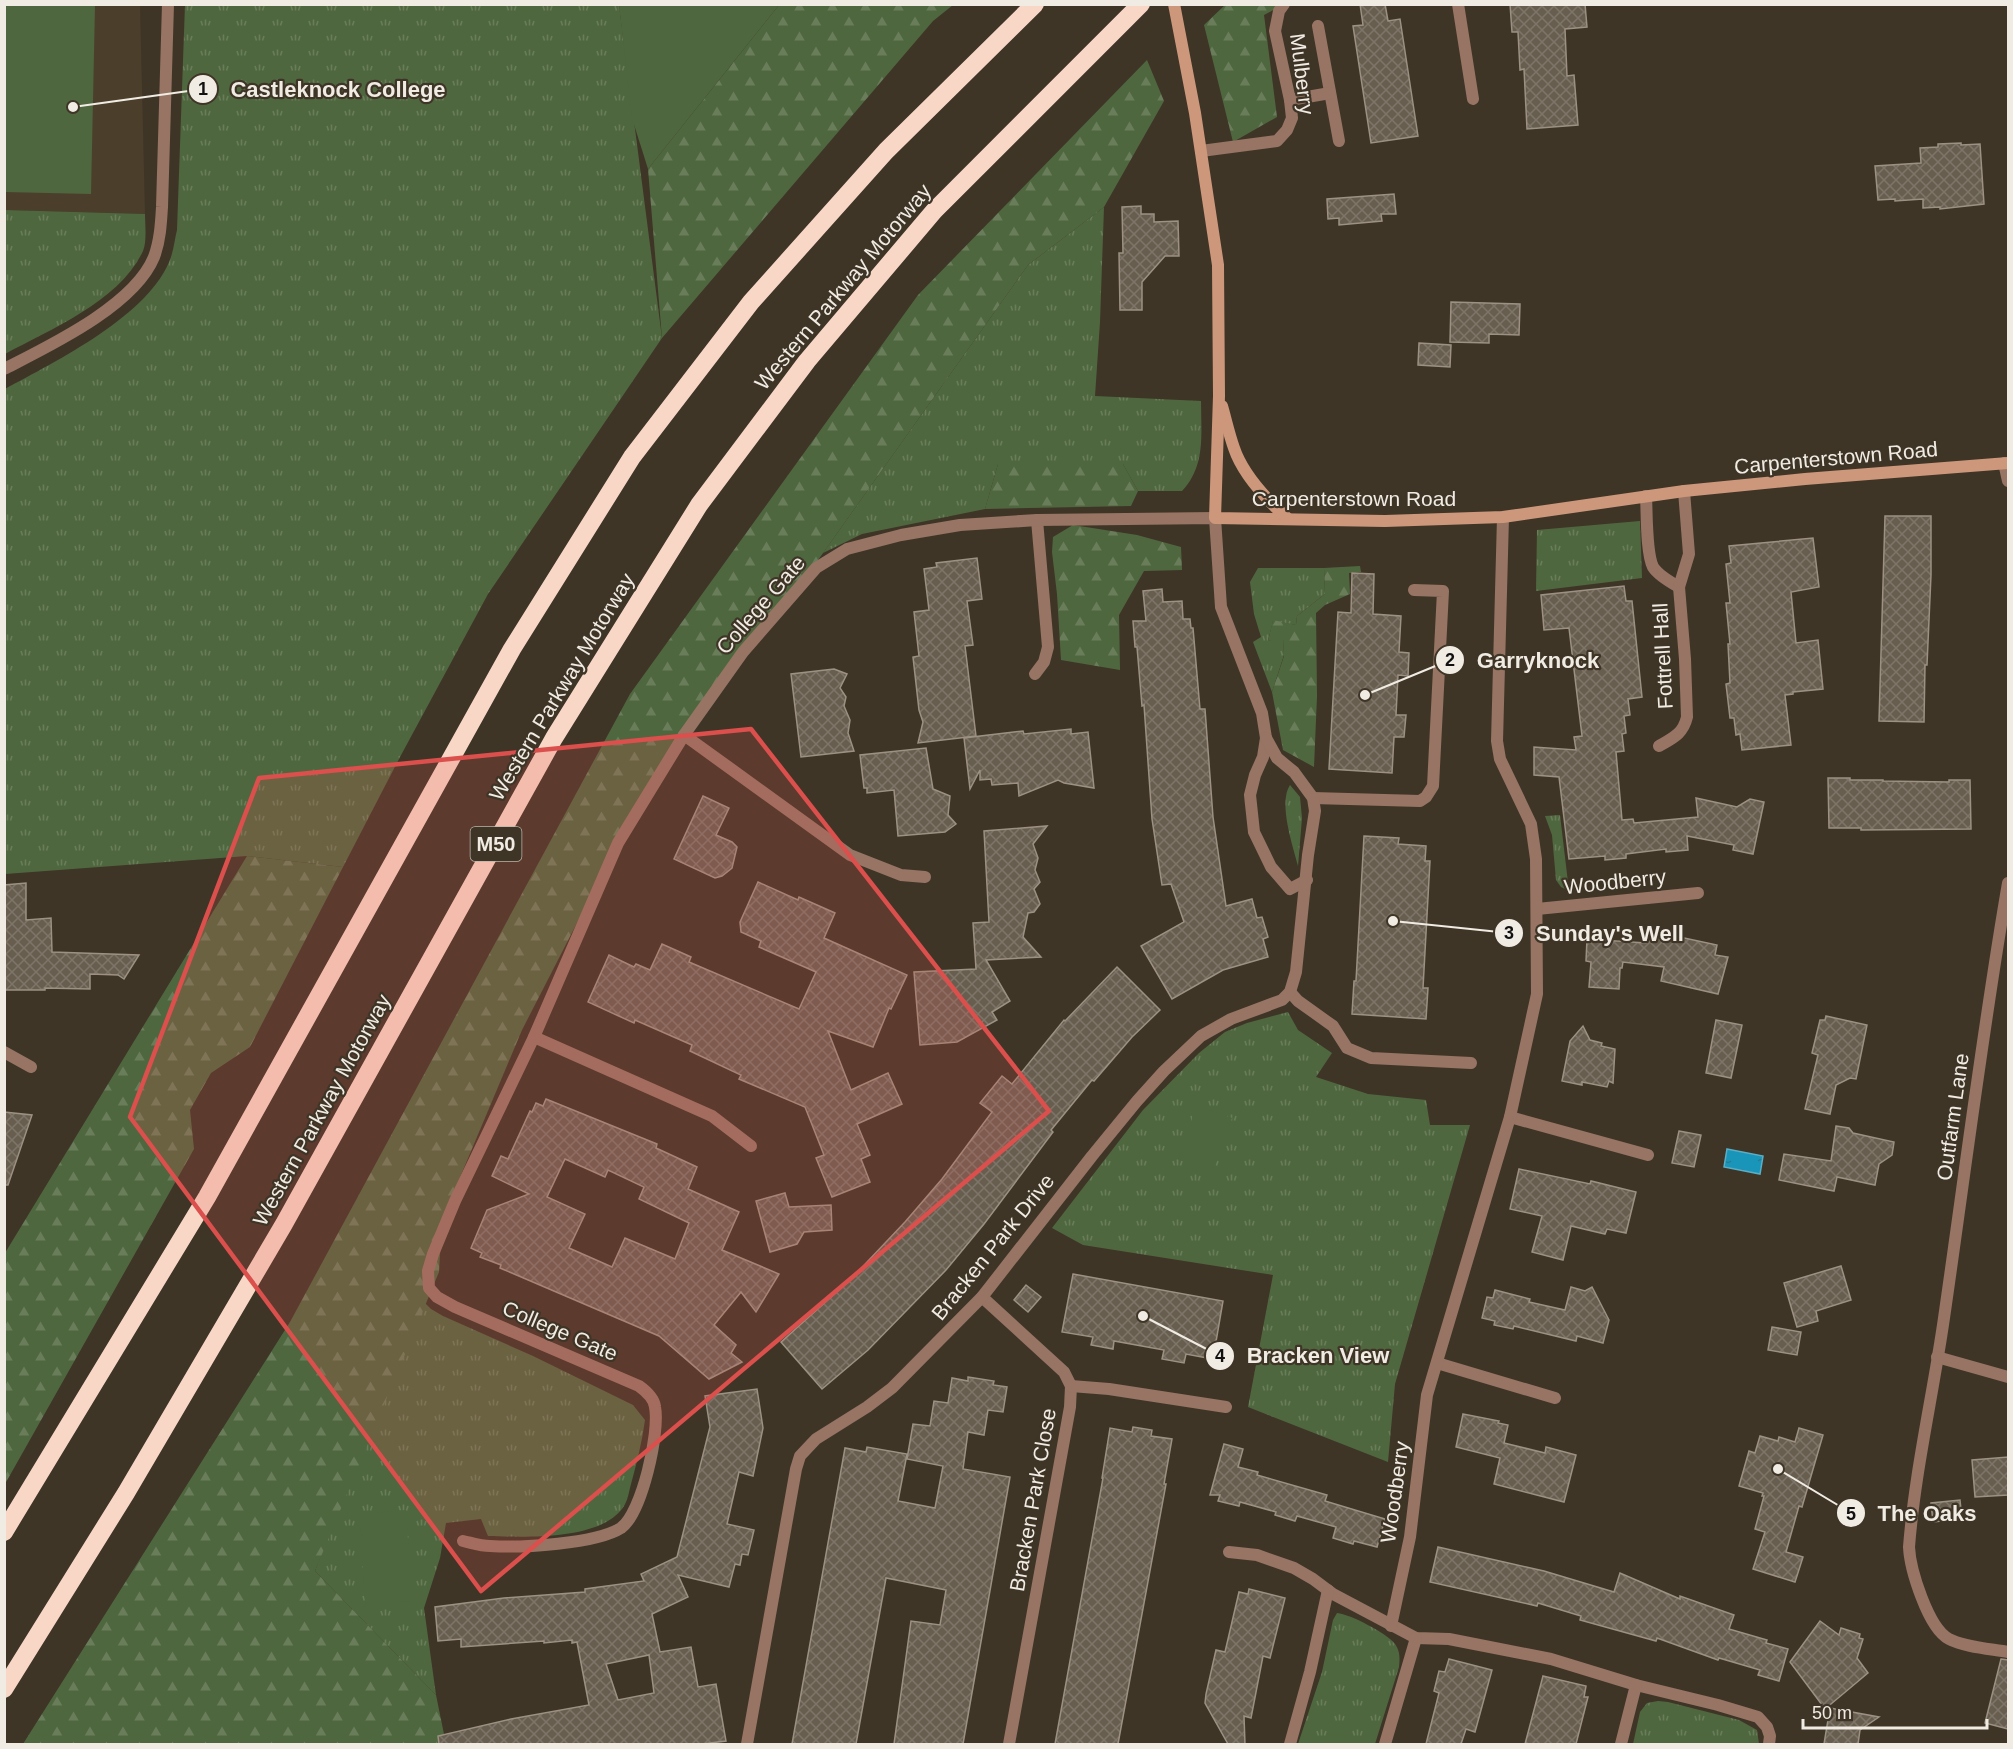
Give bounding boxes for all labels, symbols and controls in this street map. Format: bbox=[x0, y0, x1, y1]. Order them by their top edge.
street label: Mulberry bbox=[1286, 32, 1319, 116]
callout: Castleknock College bbox=[188, 69, 458, 109]
text: Castleknock College bbox=[230, 77, 446, 102]
text: 1 bbox=[198, 79, 208, 99]
street label: Western Parkway Motorway bbox=[750, 179, 936, 394]
street label: Carpenterstown Road bbox=[1733, 437, 1939, 478]
street label: Carpenterstown Road bbox=[1252, 487, 1456, 510]
street label: College Gate bbox=[712, 551, 810, 658]
street label: Western Parkway Motorway bbox=[484, 569, 639, 805]
street label: Fottrell Hall bbox=[1648, 602, 1677, 710]
callout: Garryknock bbox=[1435, 640, 1612, 680]
text: Garryknock bbox=[1477, 648, 1600, 673]
text: 2 bbox=[1445, 650, 1455, 670]
road number: M50 bbox=[470, 827, 522, 861]
street label: Woodberry bbox=[1563, 865, 1668, 898]
callout: Sunday's Well bbox=[1494, 913, 1696, 953]
text: Sunday's Well bbox=[1536, 921, 1684, 946]
text: 3 bbox=[1504, 923, 1514, 943]
street label: Western Parkway Motorway bbox=[248, 990, 395, 1229]
street label: Outfarm Lane bbox=[1932, 1052, 1973, 1182]
street label: Bracken Park Drive bbox=[927, 1169, 1058, 1324]
street label: College Gate bbox=[499, 1296, 621, 1365]
callout: Bracken View bbox=[1205, 1336, 1402, 1376]
text: Bracken View bbox=[1247, 1343, 1390, 1368]
text: 4 bbox=[1215, 1346, 1225, 1366]
street label: Bracken Park Close bbox=[1005, 1407, 1060, 1593]
street label: Woodberry bbox=[1376, 1439, 1413, 1544]
callout: The Oaks bbox=[1836, 1493, 1989, 1533]
text: The Oaks bbox=[1877, 1501, 1977, 1526]
text: 5 bbox=[1846, 1504, 1856, 1524]
scale bar bbox=[1803, 1692, 1988, 1730]
text: 50 m bbox=[1812, 1703, 1852, 1723]

